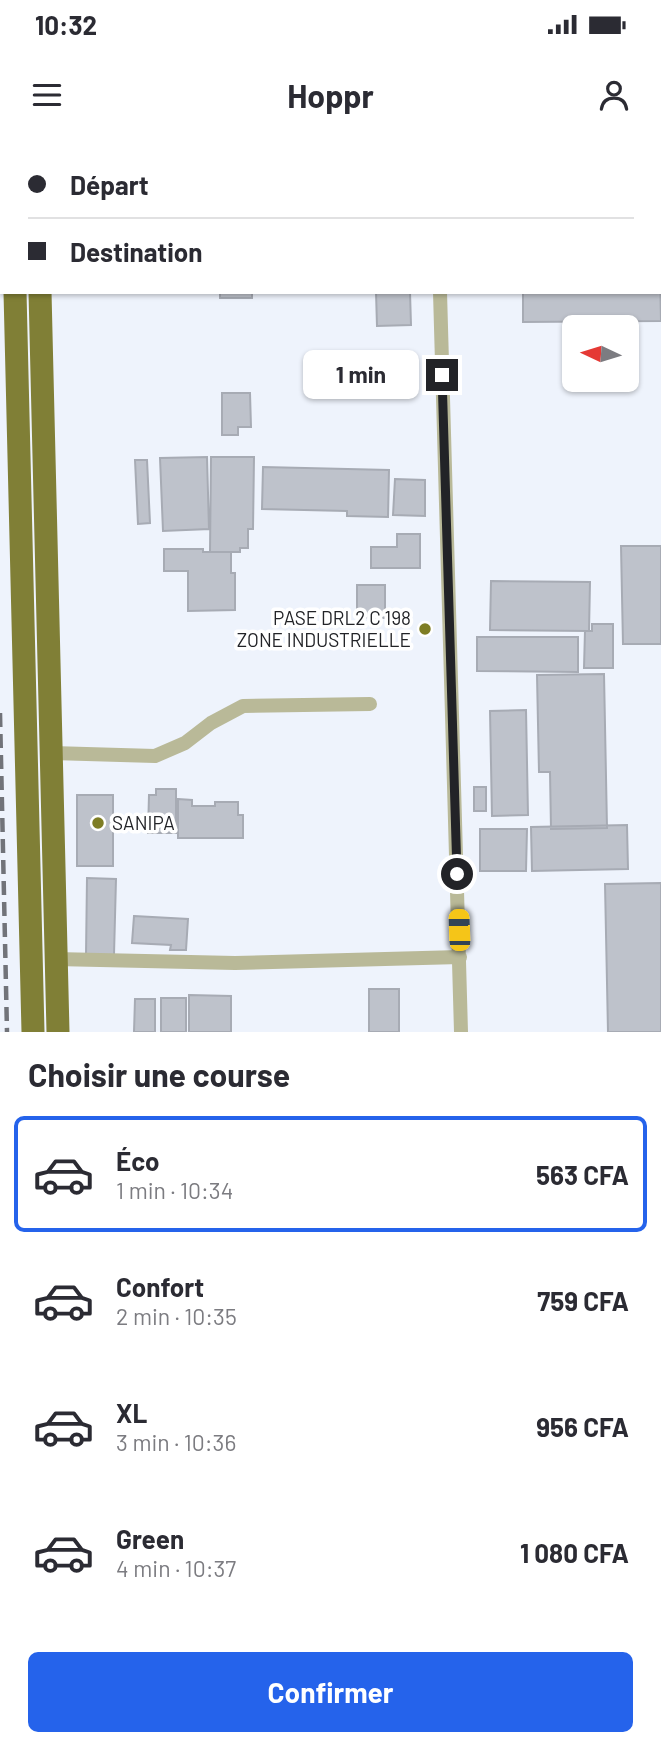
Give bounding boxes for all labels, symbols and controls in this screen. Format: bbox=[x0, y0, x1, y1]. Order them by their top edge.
text: 10:32 bbox=[35, 9, 97, 40]
icon: menu bbox=[28, 76, 66, 114]
text: Hoppr bbox=[287, 76, 374, 114]
icon: person bbox=[595, 76, 633, 114]
text: Départ bbox=[70, 169, 149, 200]
text: Destination bbox=[70, 236, 203, 267]
north arrow bbox=[562, 315, 639, 392]
map controls bbox=[562, 315, 639, 392]
callout: 1 min bbox=[302, 350, 418, 400]
route end bbox=[426, 359, 458, 391]
text: 1 min bbox=[336, 360, 386, 388]
place label: PASE DRL2 C 198 ZONE INDUSTRIELLE bbox=[237, 606, 411, 651]
marker: PASE DRL2 C 198 ZONE INDUSTRIELLE bbox=[417, 621, 433, 637]
place label: SANIPA bbox=[112, 811, 175, 834]
marker: SANIPA bbox=[90, 815, 106, 831]
route start bbox=[441, 858, 473, 890]
car bbox=[448, 909, 471, 951]
text: Choisir une course bbox=[28, 1055, 290, 1093]
icon: car bbox=[32, 1143, 95, 1206]
text: Éco bbox=[116, 1145, 159, 1176]
text: 563 CFA bbox=[536, 1159, 629, 1190]
text: 1 min · 10:34 bbox=[116, 1176, 233, 1204]
icon: car bbox=[32, 1269, 95, 1332]
text: Confort bbox=[116, 1271, 204, 1302]
text: 759 CFA bbox=[537, 1285, 629, 1316]
text: 2 min · 10:35 bbox=[116, 1302, 237, 1330]
icon: car bbox=[32, 1395, 95, 1458]
text: XL bbox=[116, 1397, 147, 1428]
text: 956 CFA bbox=[536, 1411, 629, 1442]
text: 3 min · 10:36 bbox=[116, 1428, 236, 1456]
icon: car bbox=[32, 1521, 95, 1584]
text: Green bbox=[116, 1523, 184, 1554]
text: 1 080 CFA bbox=[520, 1537, 629, 1568]
text: 4 min · 10:37 bbox=[116, 1554, 236, 1582]
button: Confirmer bbox=[28, 1652, 633, 1732]

